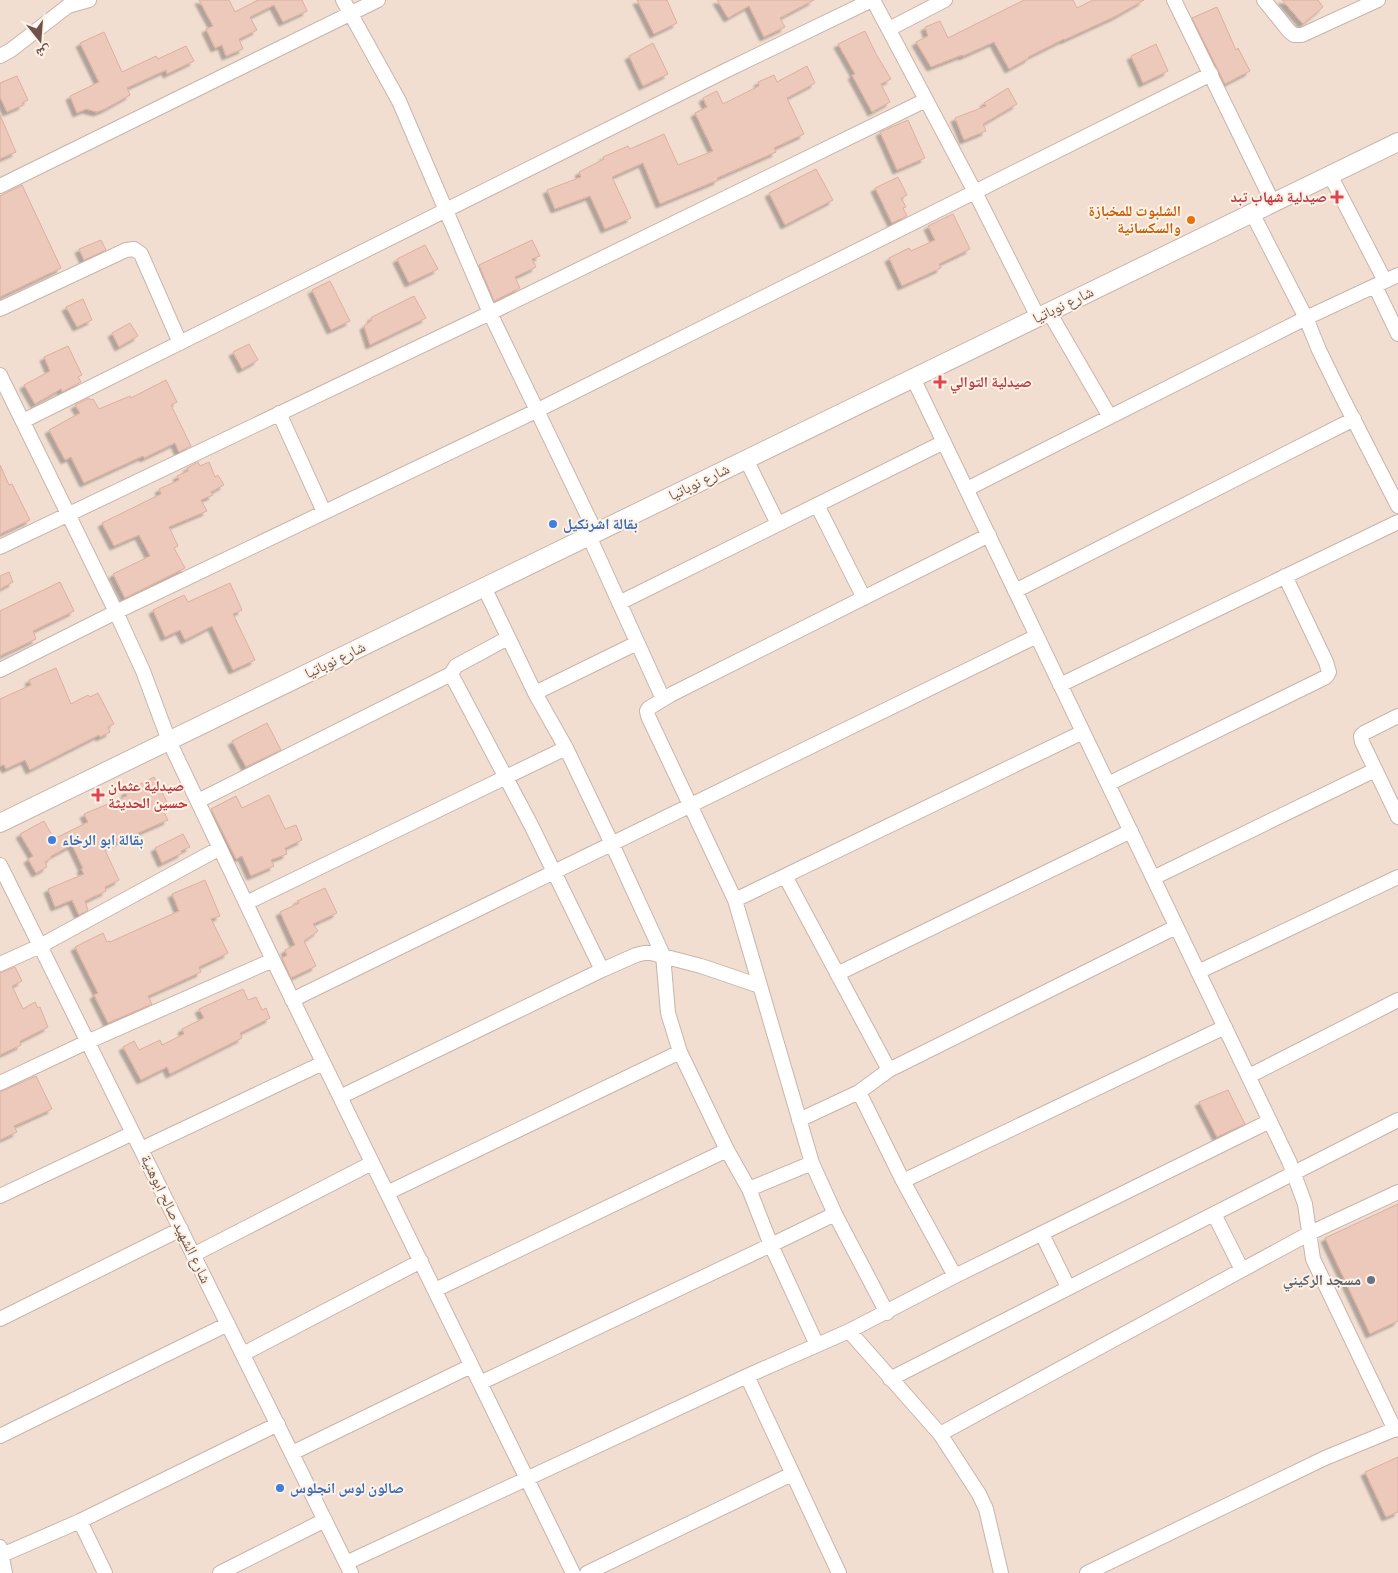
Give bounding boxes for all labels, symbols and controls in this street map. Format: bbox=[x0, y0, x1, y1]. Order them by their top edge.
north arrow bbox=[15, 15, 65, 65]
text: ش bbox=[34, 42, 54, 63]
place label: صيدلية شهاب تبد bbox=[1231, 187, 1327, 206]
marker: صيدلية شهاب تبد bbox=[1331, 191, 1343, 203]
place label: الشلبوت للمخبازة والسكسانية bbox=[1089, 201, 1181, 236]
marker: الشلبوت للمخبازة والسكسانية bbox=[1185, 214, 1197, 226]
street label: شارع نوباتيا bbox=[1029, 282, 1097, 328]
place label: صيدلية التوالي bbox=[950, 372, 1032, 394]
marker: صيدلية التوالي bbox=[934, 376, 946, 388]
street label: شارع نوباتيا bbox=[665, 459, 733, 505]
place label: بقالة اشرنكيل bbox=[563, 514, 638, 533]
marker: بقالة اشرنكيل bbox=[547, 518, 559, 530]
street label: شارع نوباتيا bbox=[301, 637, 369, 683]
place label: صيدلية عثمان حسين الحديثة bbox=[108, 776, 188, 812]
marker: صيدلية عثمان حسين الحديثة bbox=[92, 789, 104, 801]
place label: بقالة ابو الرخاء bbox=[62, 830, 143, 849]
marker: بقالة ابو الرخاء bbox=[46, 834, 58, 846]
street label: شارع الشهيد صالح ابوهنية bbox=[136, 1151, 216, 1287]
place label: مسجد الركيني bbox=[1283, 1270, 1361, 1292]
marker: مسجد الركيني bbox=[1365, 1274, 1377, 1286]
place label: صالون لوس انجلوس bbox=[290, 1478, 404, 1497]
marker: صالون لوس انجلوس bbox=[274, 1482, 286, 1494]

